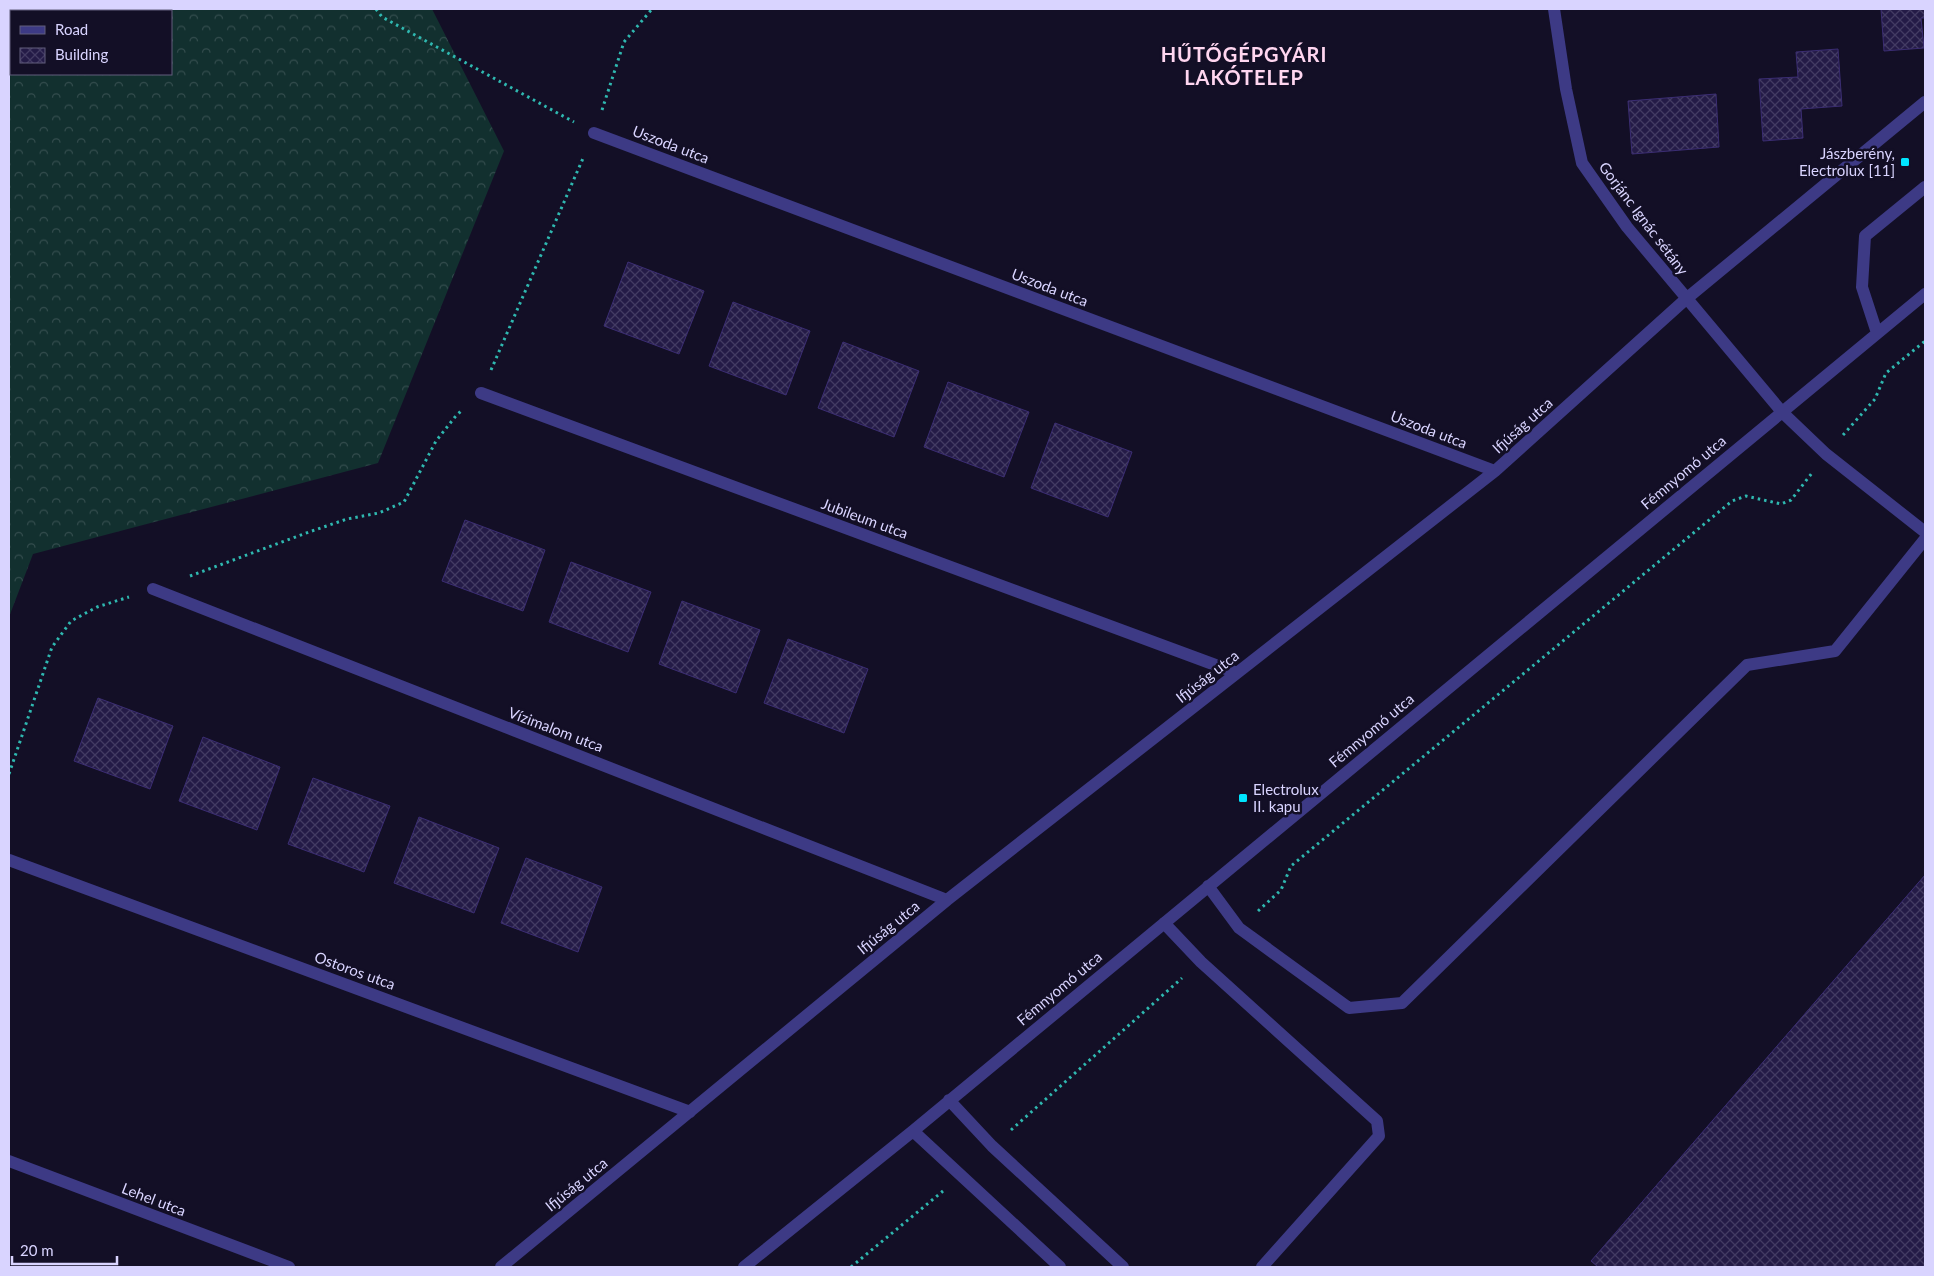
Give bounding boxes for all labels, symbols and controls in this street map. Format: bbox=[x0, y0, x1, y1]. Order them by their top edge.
legend bbox=[10, 10, 172, 75]
text: Road bbox=[55, 20, 88, 38]
district label: HŰTŐGÉPGYÁRI LAKÓTELEP bbox=[1161, 42, 1327, 89]
text: Building bbox=[55, 45, 108, 63]
street label: Uszoda utca bbox=[630, 121, 712, 167]
place label: Jászberény, Electrolux [11] bbox=[1799, 144, 1895, 179]
marker: Jászberény, Electrolux [11] bbox=[1899, 156, 1911, 168]
street label: Gorjánc Ignác sétány bbox=[1596, 158, 1693, 278]
street label: Uszoda utca bbox=[1009, 264, 1091, 310]
street label: Ifjúság utca bbox=[1488, 393, 1556, 457]
street label: Uszoda utca bbox=[1388, 406, 1470, 452]
street label: Fémnyomó utca bbox=[1637, 431, 1729, 513]
street label: Jubileum utca bbox=[819, 494, 911, 542]
street label: Ifjúság utca bbox=[1172, 646, 1242, 706]
street label: Fémnyomó utca bbox=[1325, 689, 1417, 771]
street label: Vízimalom utca bbox=[506, 703, 606, 755]
place label: Electrolux II. kapu bbox=[1253, 780, 1319, 815]
marker: Electrolux II. kapu bbox=[1237, 792, 1249, 804]
street label: Ifjúság utca bbox=[853, 896, 923, 958]
street label: Ostoros utca bbox=[312, 947, 398, 993]
street label: Fémnyomó utca bbox=[1013, 947, 1105, 1029]
street label: Ifjúság utca bbox=[541, 1153, 611, 1215]
street label: Lehel utca bbox=[119, 1179, 189, 1219]
scale bar bbox=[12, 1234, 118, 1266]
text: 20 m bbox=[20, 1241, 54, 1259]

